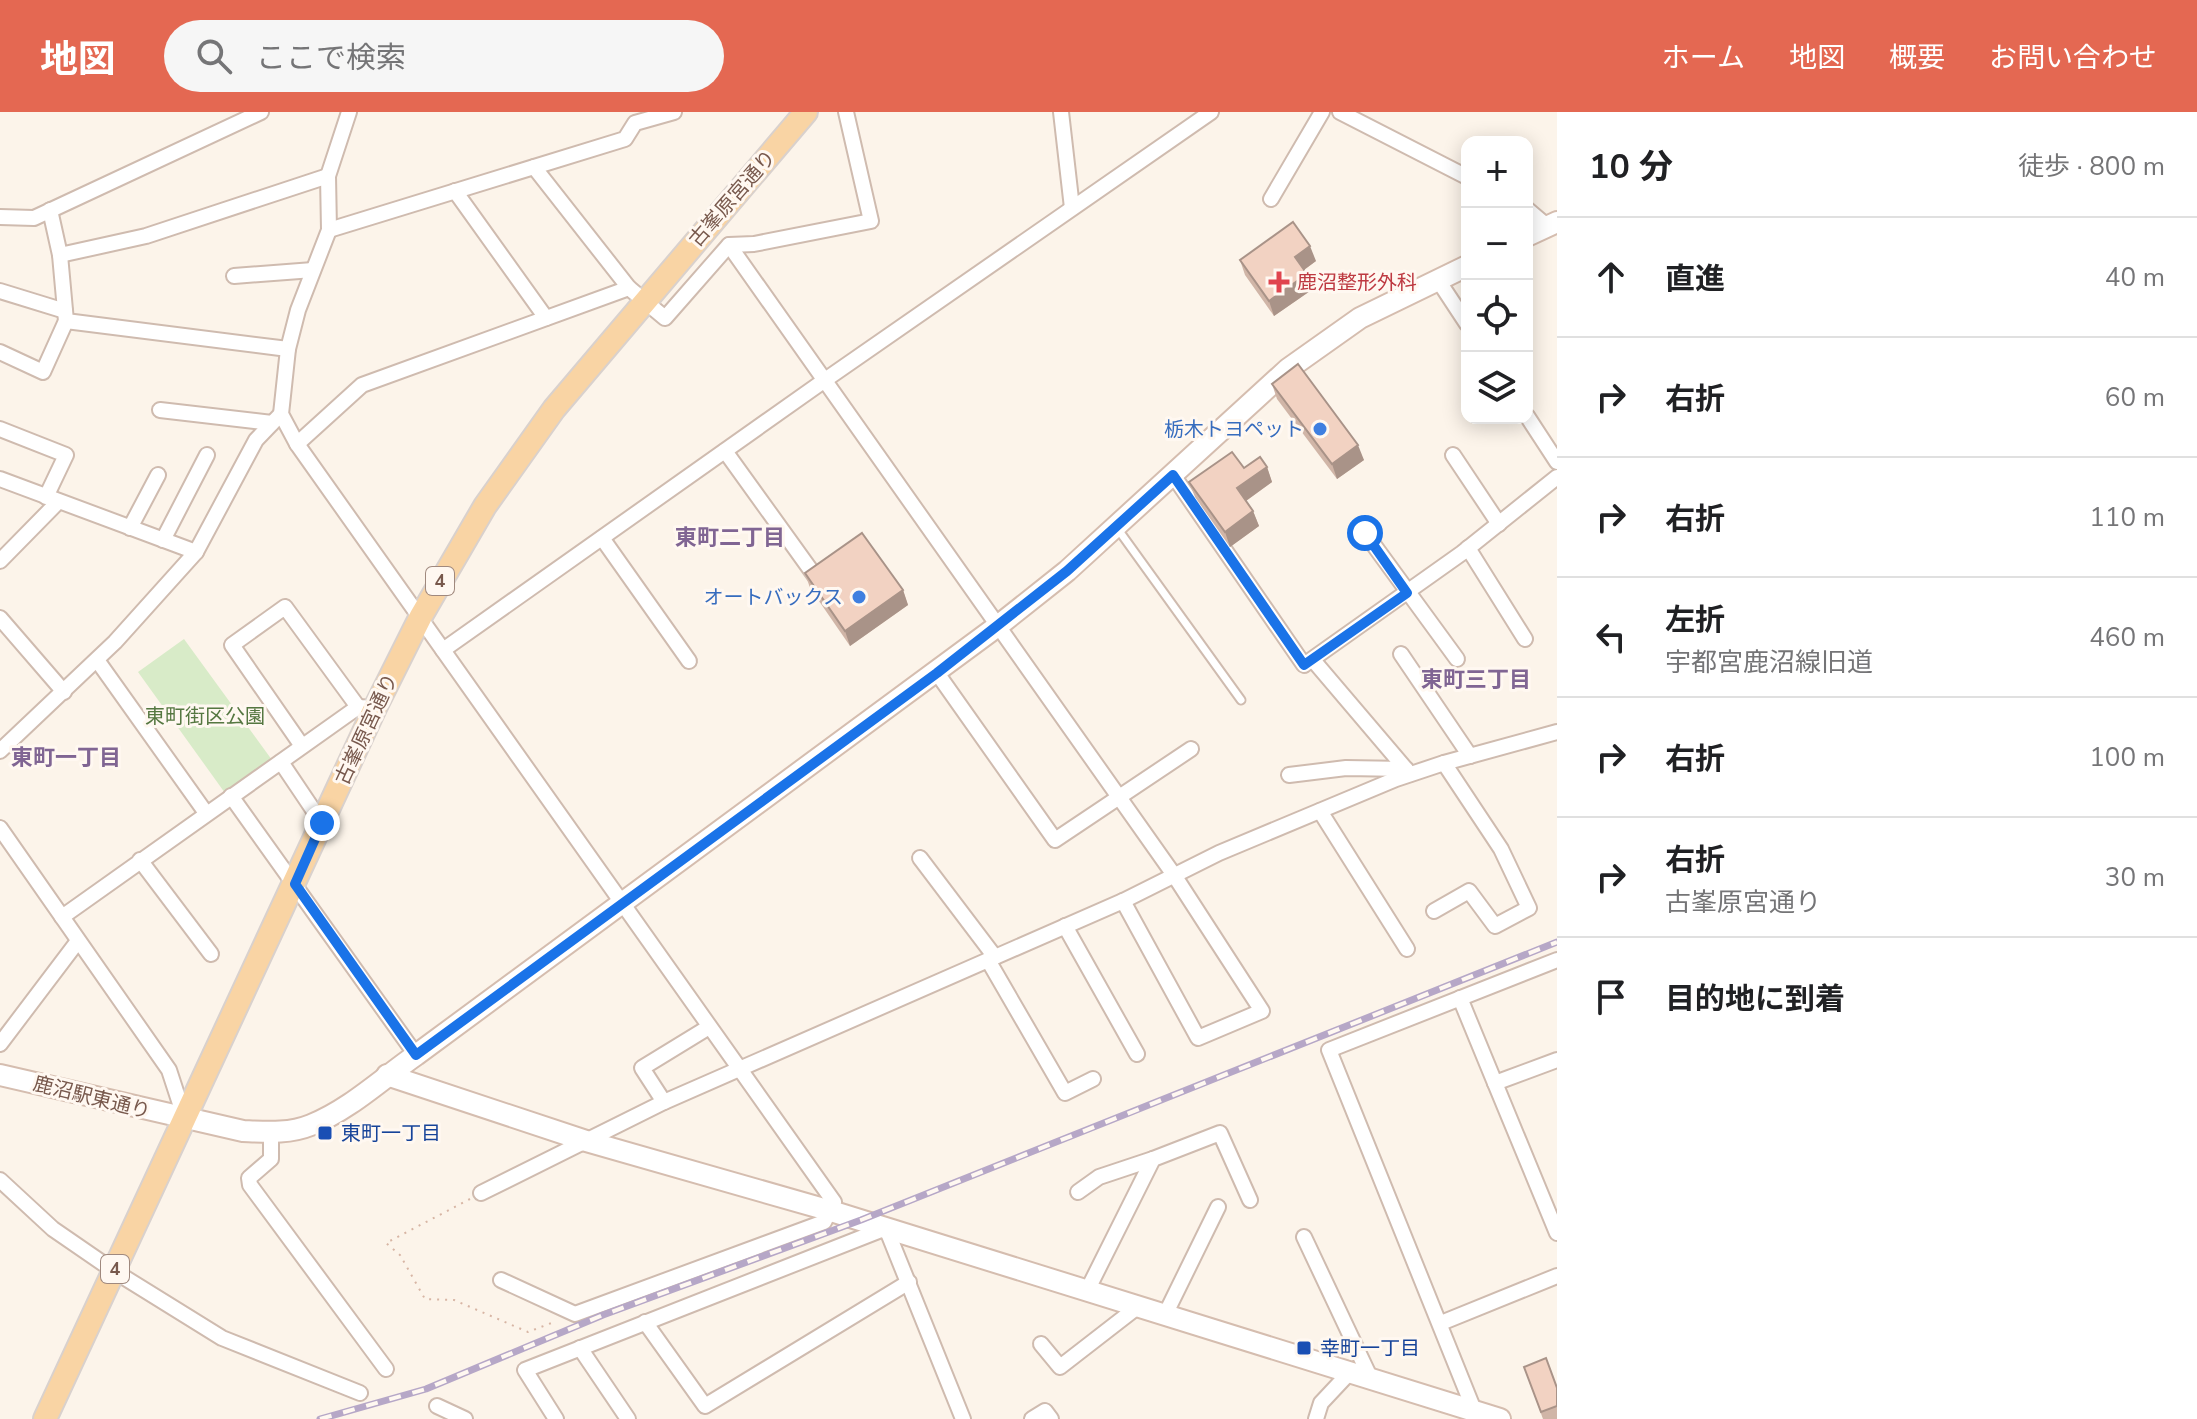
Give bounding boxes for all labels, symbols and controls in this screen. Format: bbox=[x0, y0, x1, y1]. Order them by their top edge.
search box bbox=[164, 20, 724, 92]
text: 地図 bbox=[40, 34, 116, 85]
icon: search bbox=[192, 34, 236, 78]
text: ここで検索 bbox=[256, 38, 406, 79]
text: ホーム bbox=[1662, 39, 1745, 77]
text: 地図 bbox=[1789, 39, 1845, 77]
text: 概要 bbox=[1889, 39, 1945, 77]
text: お問い合わせ bbox=[1989, 39, 2157, 77]
map controls bbox=[1461, 136, 1533, 424]
button: + bbox=[1461, 136, 1533, 208]
street label: 古峯原宮通り bbox=[683, 144, 782, 252]
text: 10 分 bbox=[1589, 144, 1673, 190]
text: 徒歩 · 800 m bbox=[2018, 149, 2165, 184]
button: − bbox=[1461, 208, 1533, 280]
icon: ahead bbox=[1589, 255, 1633, 299]
text: 直進 bbox=[1665, 259, 1725, 300]
text: 40 m bbox=[2105, 260, 2165, 295]
place label: 鹿沼整形外科 bbox=[1297, 269, 1417, 296]
marker: 鹿沼整形外科 bbox=[1268, 271, 1290, 293]
button: locate bbox=[1461, 280, 1533, 352]
button: layers bbox=[1461, 352, 1533, 424]
icon: right bbox=[1589, 375, 1633, 419]
text: 右折 bbox=[1665, 379, 1725, 420]
text: 60 m bbox=[2105, 380, 2165, 415]
place label: 栃木トヨペット bbox=[1164, 416, 1304, 443]
marker: 栃木トヨペット bbox=[1311, 420, 1329, 438]
icon: right bbox=[1589, 495, 1633, 539]
text: 右折 bbox=[1665, 499, 1725, 540]
text: 110 m bbox=[2089, 500, 2165, 535]
route start bbox=[1347, 515, 1383, 551]
district label: 東町二丁目 bbox=[675, 523, 785, 553]
road number: 4 bbox=[426, 567, 454, 595]
place label: オートバックス bbox=[704, 584, 843, 611]
marker: オートバックス bbox=[850, 588, 868, 606]
text: 左折 bbox=[1665, 600, 1725, 641]
icon: left bbox=[1589, 615, 1633, 659]
text: 460 m bbox=[2089, 620, 2165, 655]
text: 宇都宮鹿沼線旧道 bbox=[1665, 645, 1873, 680]
district label: 東町三丁目 bbox=[1421, 665, 1531, 695]
street label: 古峯原宮通り bbox=[329, 669, 404, 789]
park label: 東町街区公園 bbox=[145, 703, 265, 730]
icon: right bbox=[1589, 735, 1633, 779]
text: 右折 bbox=[1665, 739, 1725, 780]
text: 100 m bbox=[2089, 740, 2165, 775]
district label: 東町一丁目 bbox=[11, 743, 121, 773]
route end bbox=[304, 805, 340, 841]
text: 右折 bbox=[1665, 840, 1725, 881]
icon: right bbox=[1589, 855, 1633, 899]
text: 30 m bbox=[2105, 860, 2165, 895]
text: 古峯原宮通り bbox=[1665, 885, 1821, 920]
icon: arrive bbox=[1589, 975, 1633, 1019]
text: 目的地に到着 bbox=[1665, 979, 1845, 1020]
street label: 鹿沼駅東通り bbox=[30, 1070, 153, 1125]
place label: 東町一丁目 bbox=[341, 1120, 441, 1147]
marker: 東町一丁目 bbox=[316, 1124, 334, 1142]
road number: 4 bbox=[101, 1255, 129, 1283]
place label: 幸町一丁目 bbox=[1320, 1335, 1420, 1362]
marker: 幸町一丁目 bbox=[1295, 1339, 1313, 1357]

